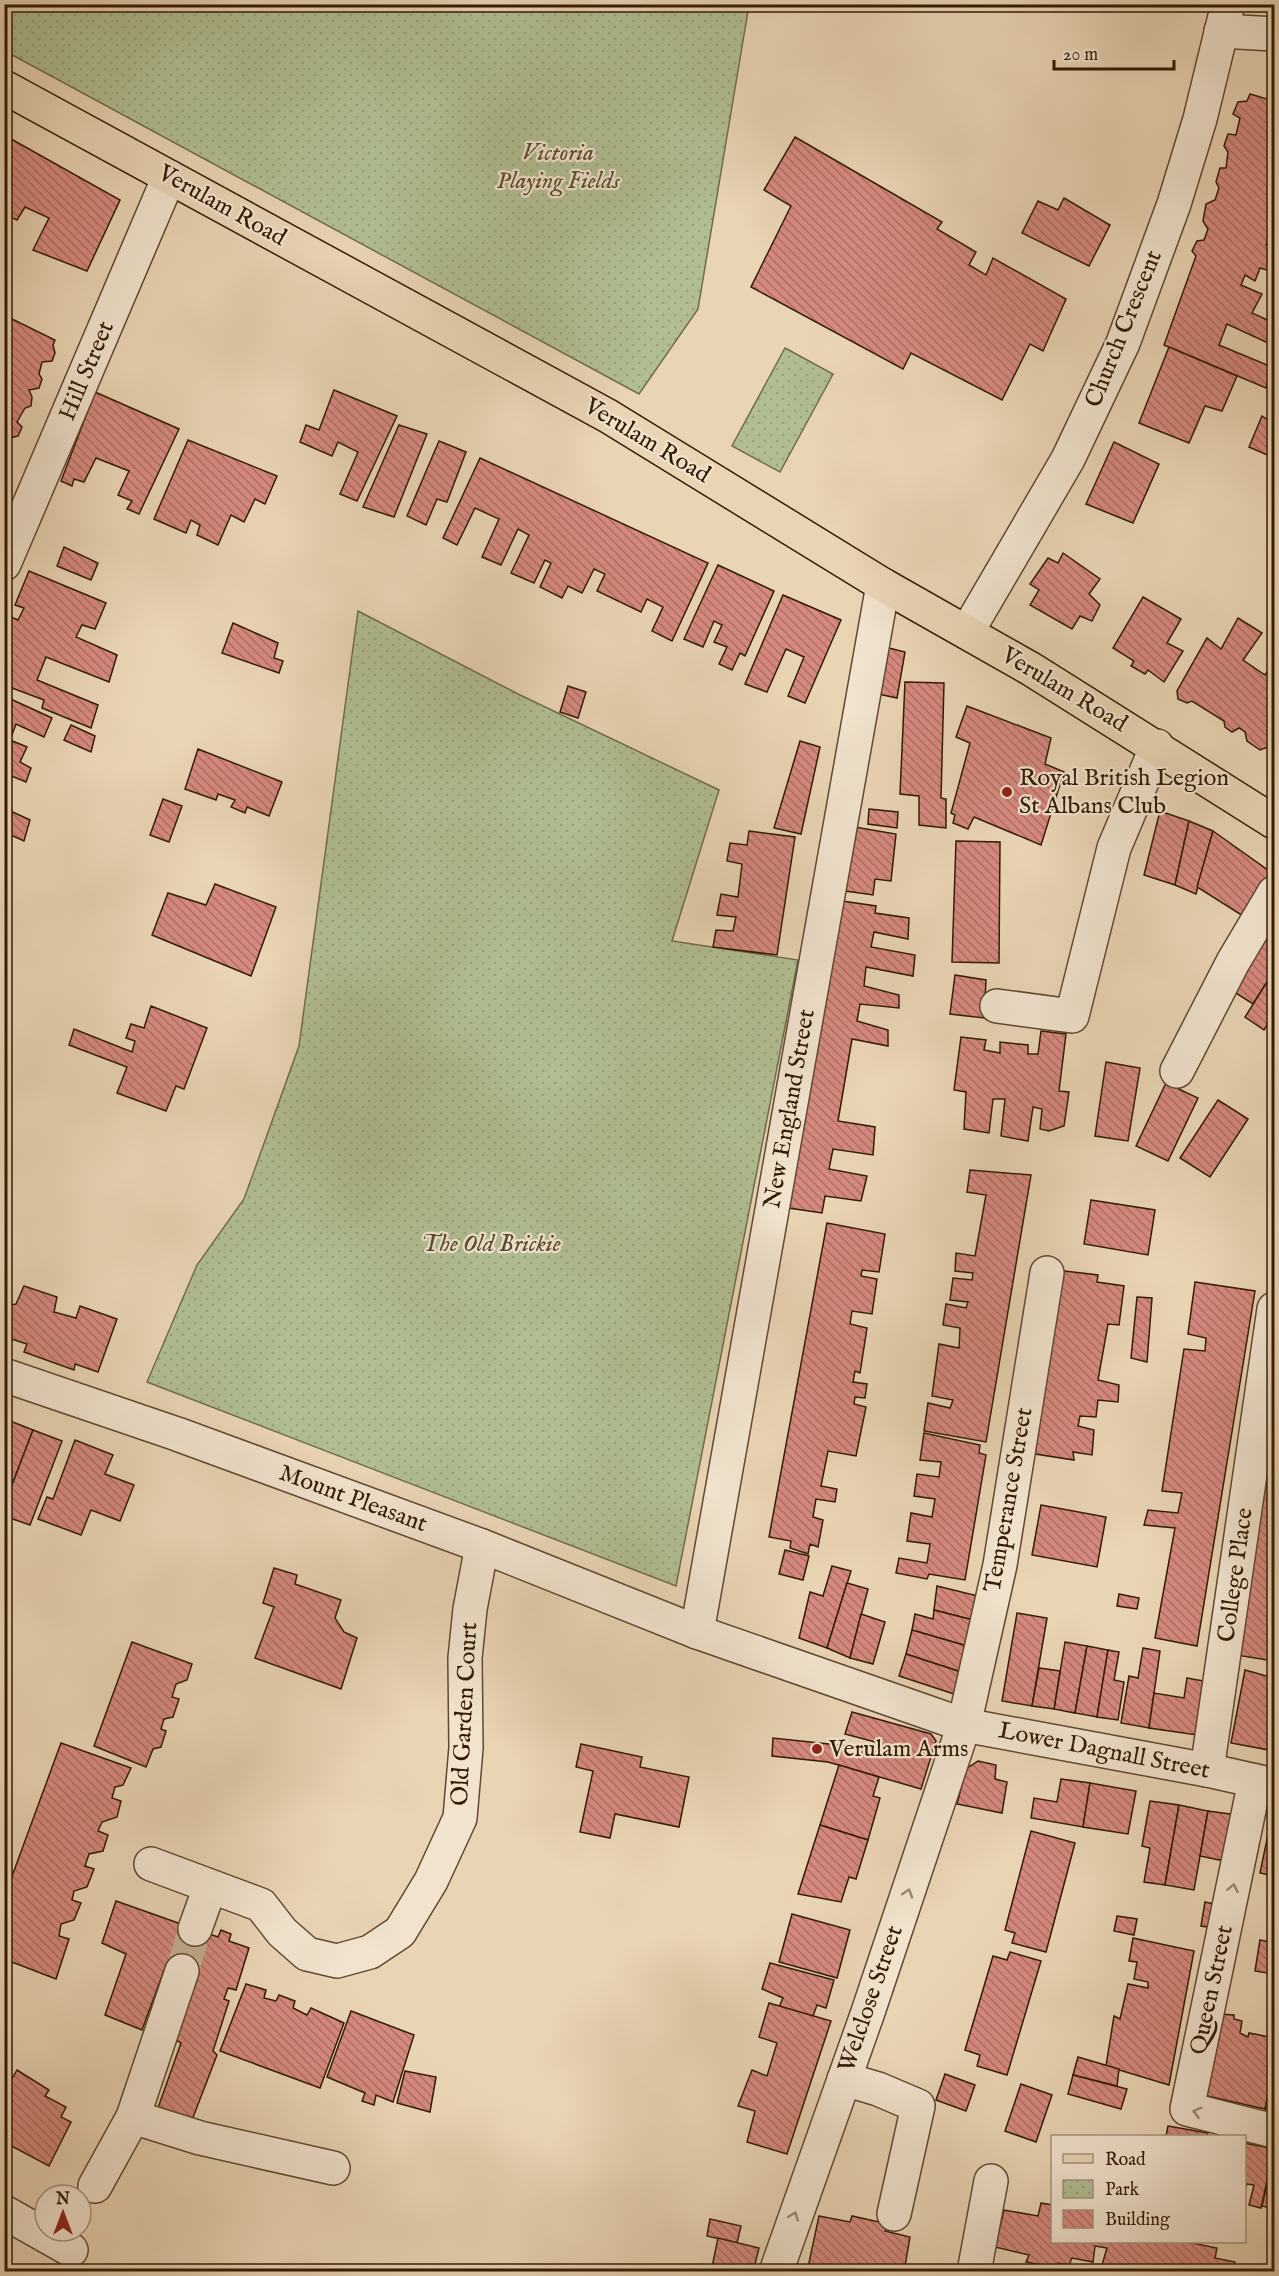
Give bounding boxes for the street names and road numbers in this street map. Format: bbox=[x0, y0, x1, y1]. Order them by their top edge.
street label: Verulam Road bbox=[152, 158, 292, 254]
street label: Church Crescent bbox=[1078, 246, 1170, 412]
street label: Hill Street bbox=[52, 317, 122, 425]
street label: Verulam Road bbox=[577, 391, 716, 491]
street label: Verulam Road bbox=[994, 640, 1133, 740]
street label: New England Street bbox=[757, 1007, 823, 1211]
street label: Temperance Street bbox=[977, 1405, 1041, 1595]
street label: Mount Pleasant bbox=[275, 1458, 431, 1540]
street label: College Place bbox=[1211, 1506, 1261, 1644]
street label: Old Garden Court bbox=[445, 1621, 485, 1807]
street label: Lower Dagnall Street bbox=[996, 1715, 1212, 1787]
street label: Welclose Street bbox=[831, 1922, 911, 2076]
street label: Queen Street bbox=[1183, 1922, 1241, 2058]

